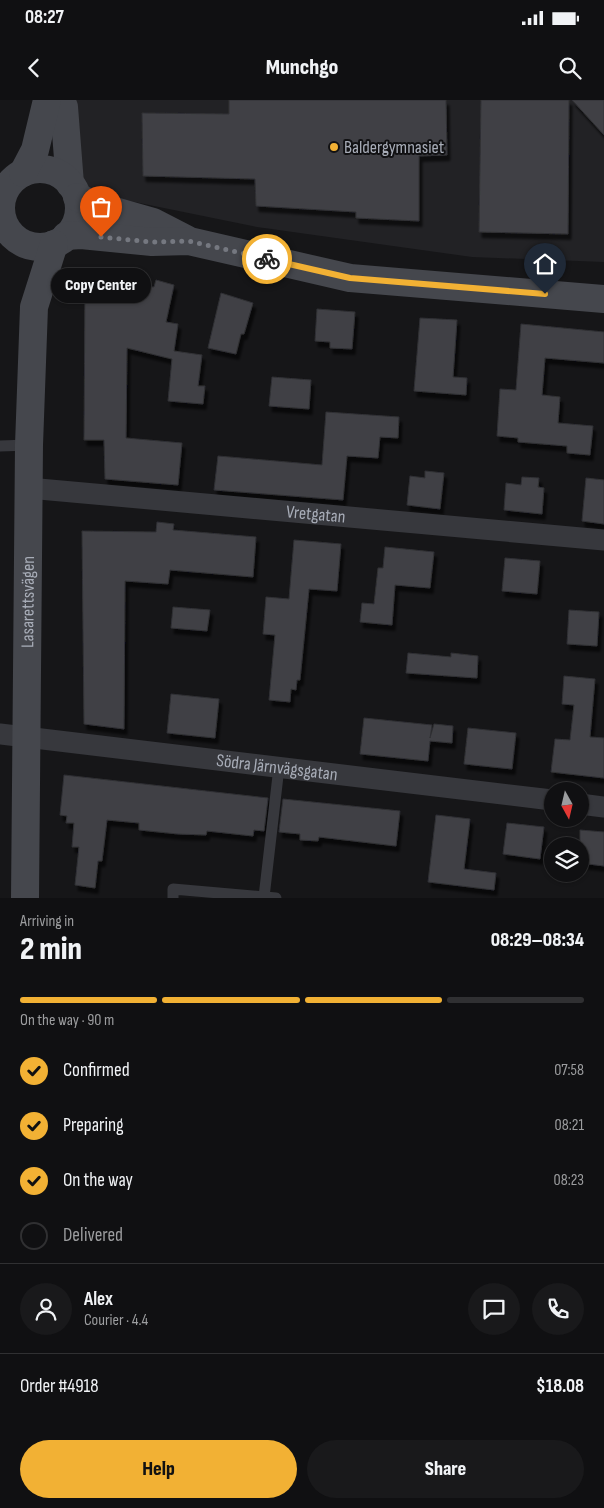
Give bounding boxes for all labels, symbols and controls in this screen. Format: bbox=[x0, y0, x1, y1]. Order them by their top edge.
text: 08:27 bbox=[25, 6, 64, 29]
icon: back bbox=[20, 54, 48, 82]
text: Munchgo bbox=[266, 54, 338, 81]
icon: search bbox=[556, 54, 584, 82]
place label: Baldergymnasiet bbox=[344, 137, 445, 158]
marker: Baldergymnasiet bbox=[328, 141, 340, 153]
pin bbox=[80, 186, 122, 237]
icon: bag bbox=[87, 193, 115, 221]
courier bbox=[242, 234, 292, 284]
pin bbox=[524, 243, 566, 294]
icon: bike bbox=[253, 245, 281, 273]
icon: home bbox=[531, 250, 559, 278]
callout: Copy Center bbox=[51, 267, 151, 302]
text: Copy Center bbox=[65, 276, 137, 295]
street label: Vretgatan bbox=[285, 501, 346, 527]
street label: Lasarettsvägen bbox=[17, 556, 39, 648]
street label: Södra Järnvägsgatan bbox=[215, 749, 339, 785]
north arrow bbox=[544, 782, 589, 828]
map controls bbox=[544, 782, 589, 882]
button: layers bbox=[544, 837, 589, 882]
text: Arriving in bbox=[20, 912, 74, 931]
text: 08:29–08:34 bbox=[491, 929, 584, 952]
text: 2 min bbox=[20, 930, 82, 969]
text: On the way · 90 m bbox=[20, 1011, 114, 1030]
icon: check bbox=[20, 1057, 48, 1085]
text: Confirmed bbox=[63, 1059, 130, 1082]
text: 07:58 bbox=[554, 1061, 584, 1080]
icon: check bbox=[20, 1112, 48, 1140]
text: Preparing bbox=[63, 1114, 124, 1137]
text: 08:21 bbox=[555, 1116, 584, 1135]
icon: check bbox=[20, 1167, 48, 1195]
text: On the way bbox=[63, 1169, 133, 1192]
text: 08:23 bbox=[554, 1171, 584, 1190]
text: Delivered bbox=[63, 1224, 123, 1247]
button: person bbox=[20, 1283, 72, 1335]
button: chat bbox=[468, 1283, 520, 1335]
button: phone bbox=[532, 1283, 584, 1335]
text: Alex bbox=[84, 1288, 113, 1311]
text: Courier · 4.4 bbox=[84, 1311, 148, 1330]
text: Order #4918 bbox=[20, 1375, 99, 1398]
text: $18.08 bbox=[536, 1375, 584, 1398]
button: Help bbox=[20, 1440, 297, 1498]
button: Share bbox=[307, 1440, 584, 1498]

